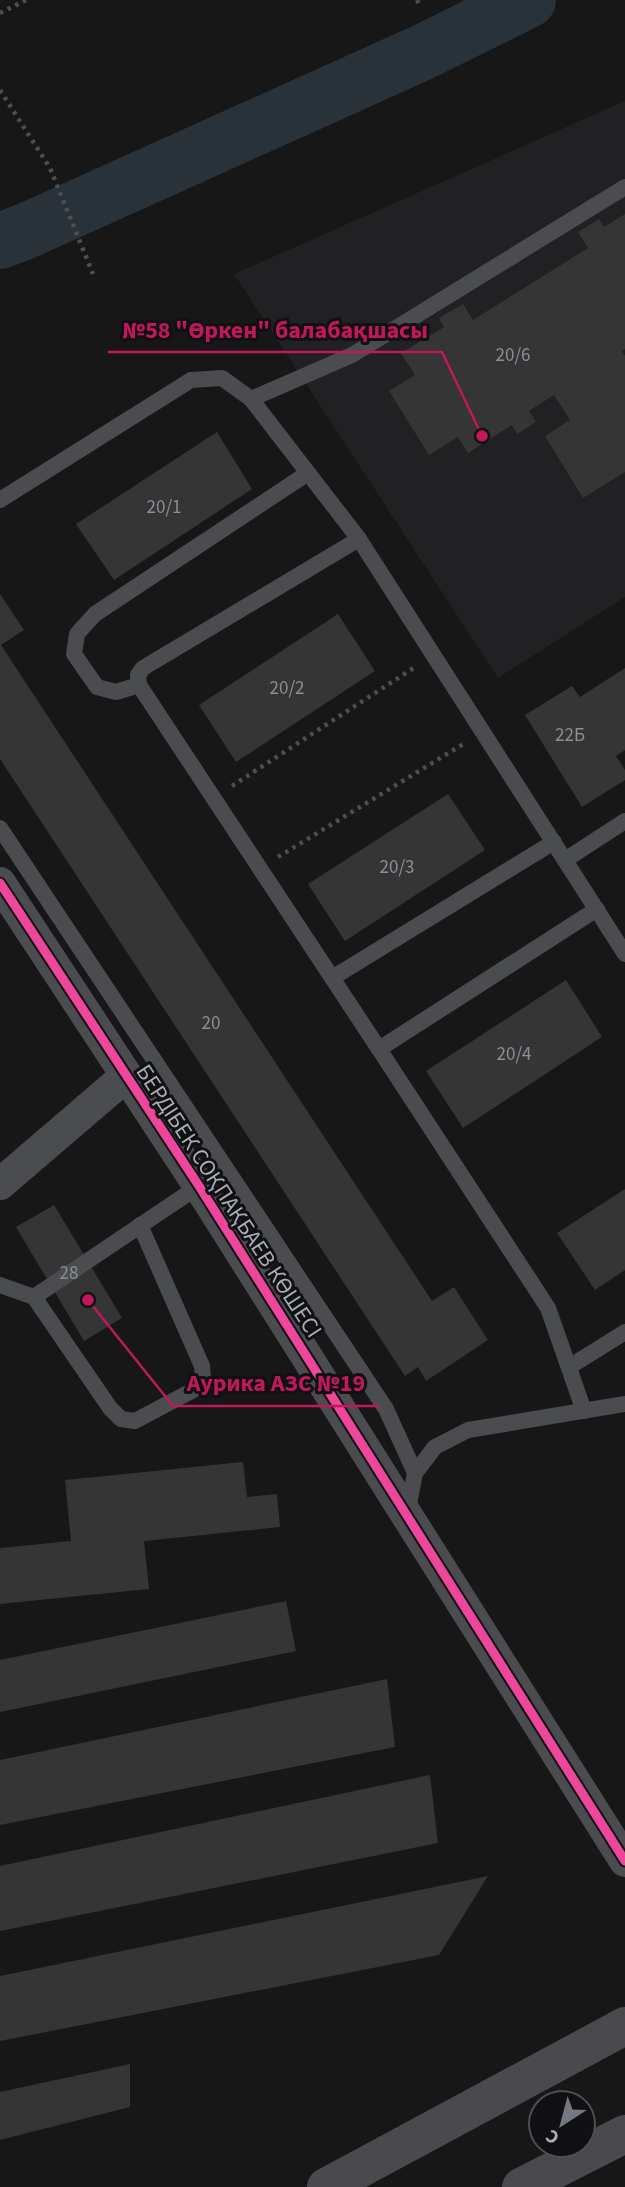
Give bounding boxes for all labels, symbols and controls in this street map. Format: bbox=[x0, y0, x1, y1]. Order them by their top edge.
callout: №58 "Өркен" балабақшасы bbox=[108, 307, 442, 352]
text: №58 "Өркен" балабақшасы bbox=[122, 313, 428, 348]
house number: 20/6 bbox=[496, 342, 530, 369]
house number: 20/1 bbox=[147, 494, 181, 521]
house number: 20/2 bbox=[270, 675, 304, 702]
house number: 22Б bbox=[555, 722, 585, 749]
house number: 20/3 bbox=[380, 854, 414, 881]
house number: 20 bbox=[202, 1010, 220, 1037]
house number: 20/4 bbox=[497, 1041, 531, 1068]
street label: БЕРДІБЕК СОҚПАҚБАЕВ КӨШЕСІ bbox=[128, 1058, 330, 1344]
house number: 28 bbox=[60, 1260, 78, 1287]
callout: Аурика АЗС №19 bbox=[173, 1361, 379, 1406]
text: Аурика АЗС №19 bbox=[186, 1366, 365, 1401]
north arrow bbox=[527, 2089, 597, 2159]
text: С bbox=[540, 2122, 565, 2151]

